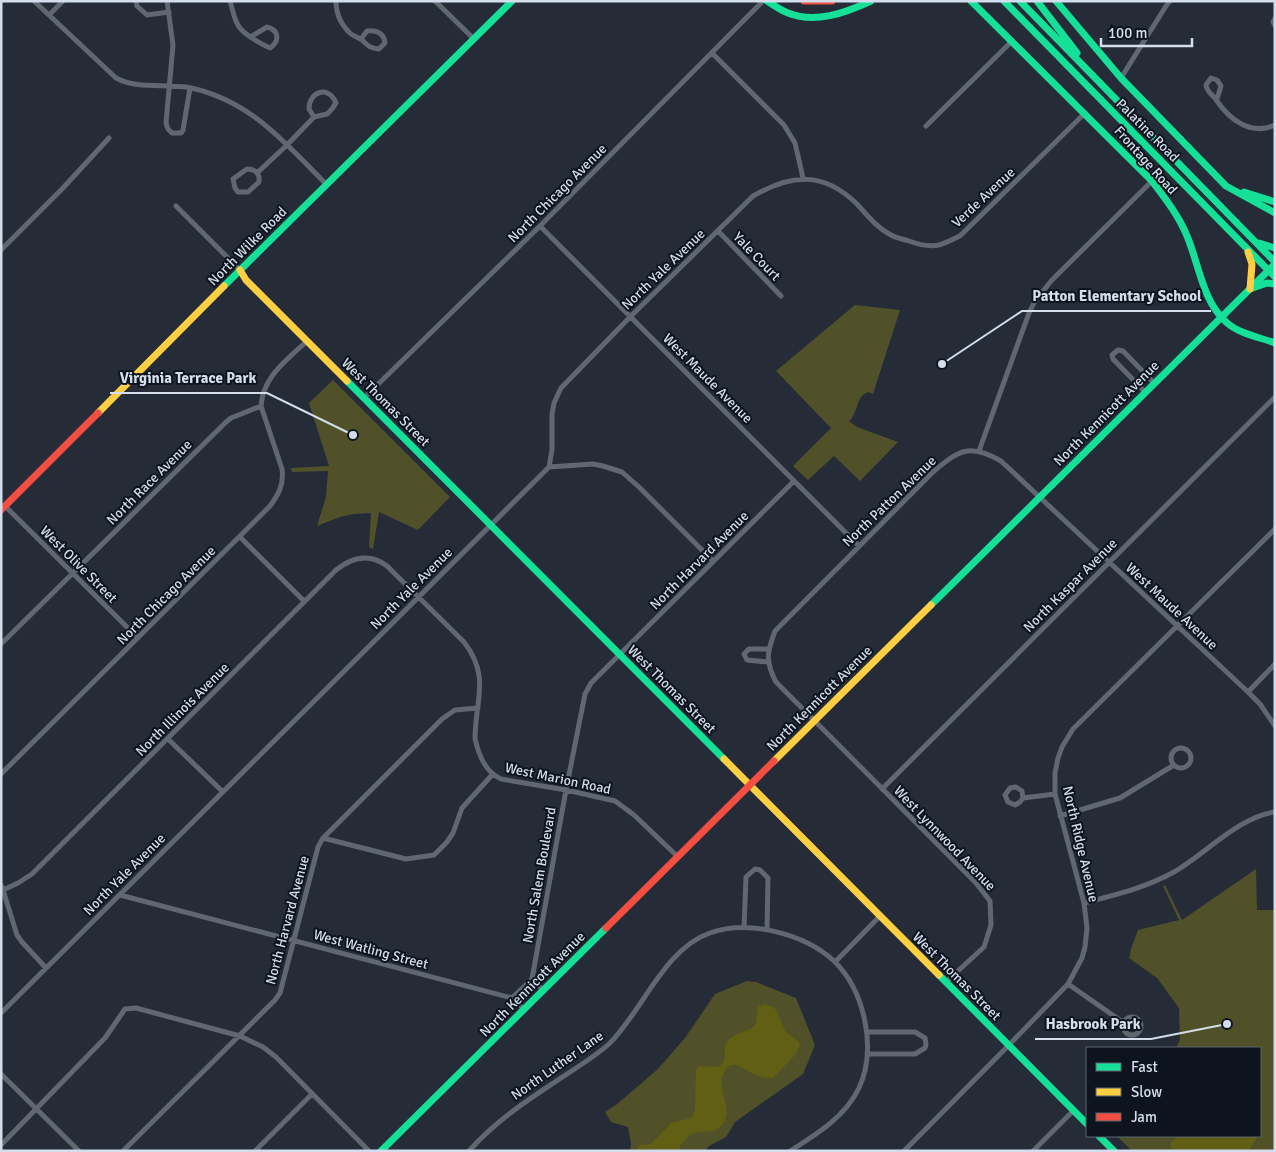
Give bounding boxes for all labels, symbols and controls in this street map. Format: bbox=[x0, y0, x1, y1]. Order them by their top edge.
scale bar bbox=[1101, 15, 1192, 47]
text: 100 m bbox=[1108, 24, 1148, 42]
street label: Palatine Road bbox=[1113, 95, 1183, 165]
street label: Frontage Road bbox=[1110, 123, 1181, 198]
street label: North Chicago Avenue bbox=[504, 140, 610, 246]
street label: Verde Avenue bbox=[948, 164, 1019, 231]
street label: North Wilke Road bbox=[204, 203, 290, 289]
street label: North Yale Avenue bbox=[618, 225, 709, 313]
street label: Yale Court bbox=[729, 228, 784, 284]
callout: Patton Elementary School bbox=[1022, 281, 1211, 311]
text: Patton Elementary School bbox=[1032, 287, 1202, 305]
street label: West Maude Avenue bbox=[659, 330, 756, 427]
street label: West Thomas Street bbox=[338, 355, 434, 450]
street label: North Kennicott Avenue bbox=[1050, 357, 1163, 470]
callout: Virginia Terrace Park bbox=[110, 363, 267, 393]
text: Virginia Terrace Park bbox=[120, 369, 256, 387]
street label: North Race Avenue bbox=[103, 436, 196, 529]
street label: North Patton Avenue bbox=[839, 452, 940, 551]
street label: North Harvard Avenue bbox=[646, 507, 752, 613]
street label: West Olive Street bbox=[37, 522, 121, 607]
street label: North Kaspar Avenue bbox=[1020, 535, 1121, 636]
street label: North Chicago Avenue bbox=[113, 542, 219, 648]
street label: North Yale Avenue bbox=[367, 544, 456, 633]
street label: West Maude Avenue bbox=[1122, 559, 1221, 653]
street label: West Thomas Street bbox=[624, 642, 720, 737]
street label: North Kennicott Avenue bbox=[763, 642, 876, 755]
street label: North Illinois Avenue bbox=[132, 659, 233, 760]
street label: West Marion Road bbox=[503, 759, 612, 798]
street label: West Lynnwood Avenue bbox=[890, 782, 999, 894]
street label: North Ridge Avenue bbox=[1059, 784, 1102, 904]
street label: North Salem Boulevard bbox=[519, 806, 560, 945]
street label: North Yale Avenue bbox=[80, 830, 169, 919]
street label: North Harvard Avenue bbox=[262, 854, 313, 986]
street label: West Watling Street bbox=[312, 926, 430, 973]
street label: North Kennicott Avenue bbox=[476, 928, 589, 1041]
street label: West Thomas Street bbox=[909, 929, 1005, 1024]
callout: Hasbrook Park bbox=[1035, 1009, 1151, 1039]
text: Hasbrook Park bbox=[1045, 1015, 1141, 1033]
street label: North Luther Lane bbox=[508, 1027, 607, 1104]
legend bbox=[1086, 1047, 1261, 1137]
text: Fast bbox=[1131, 1058, 1158, 1076]
text: Slow bbox=[1131, 1083, 1162, 1101]
text: Jam bbox=[1131, 1108, 1157, 1126]

